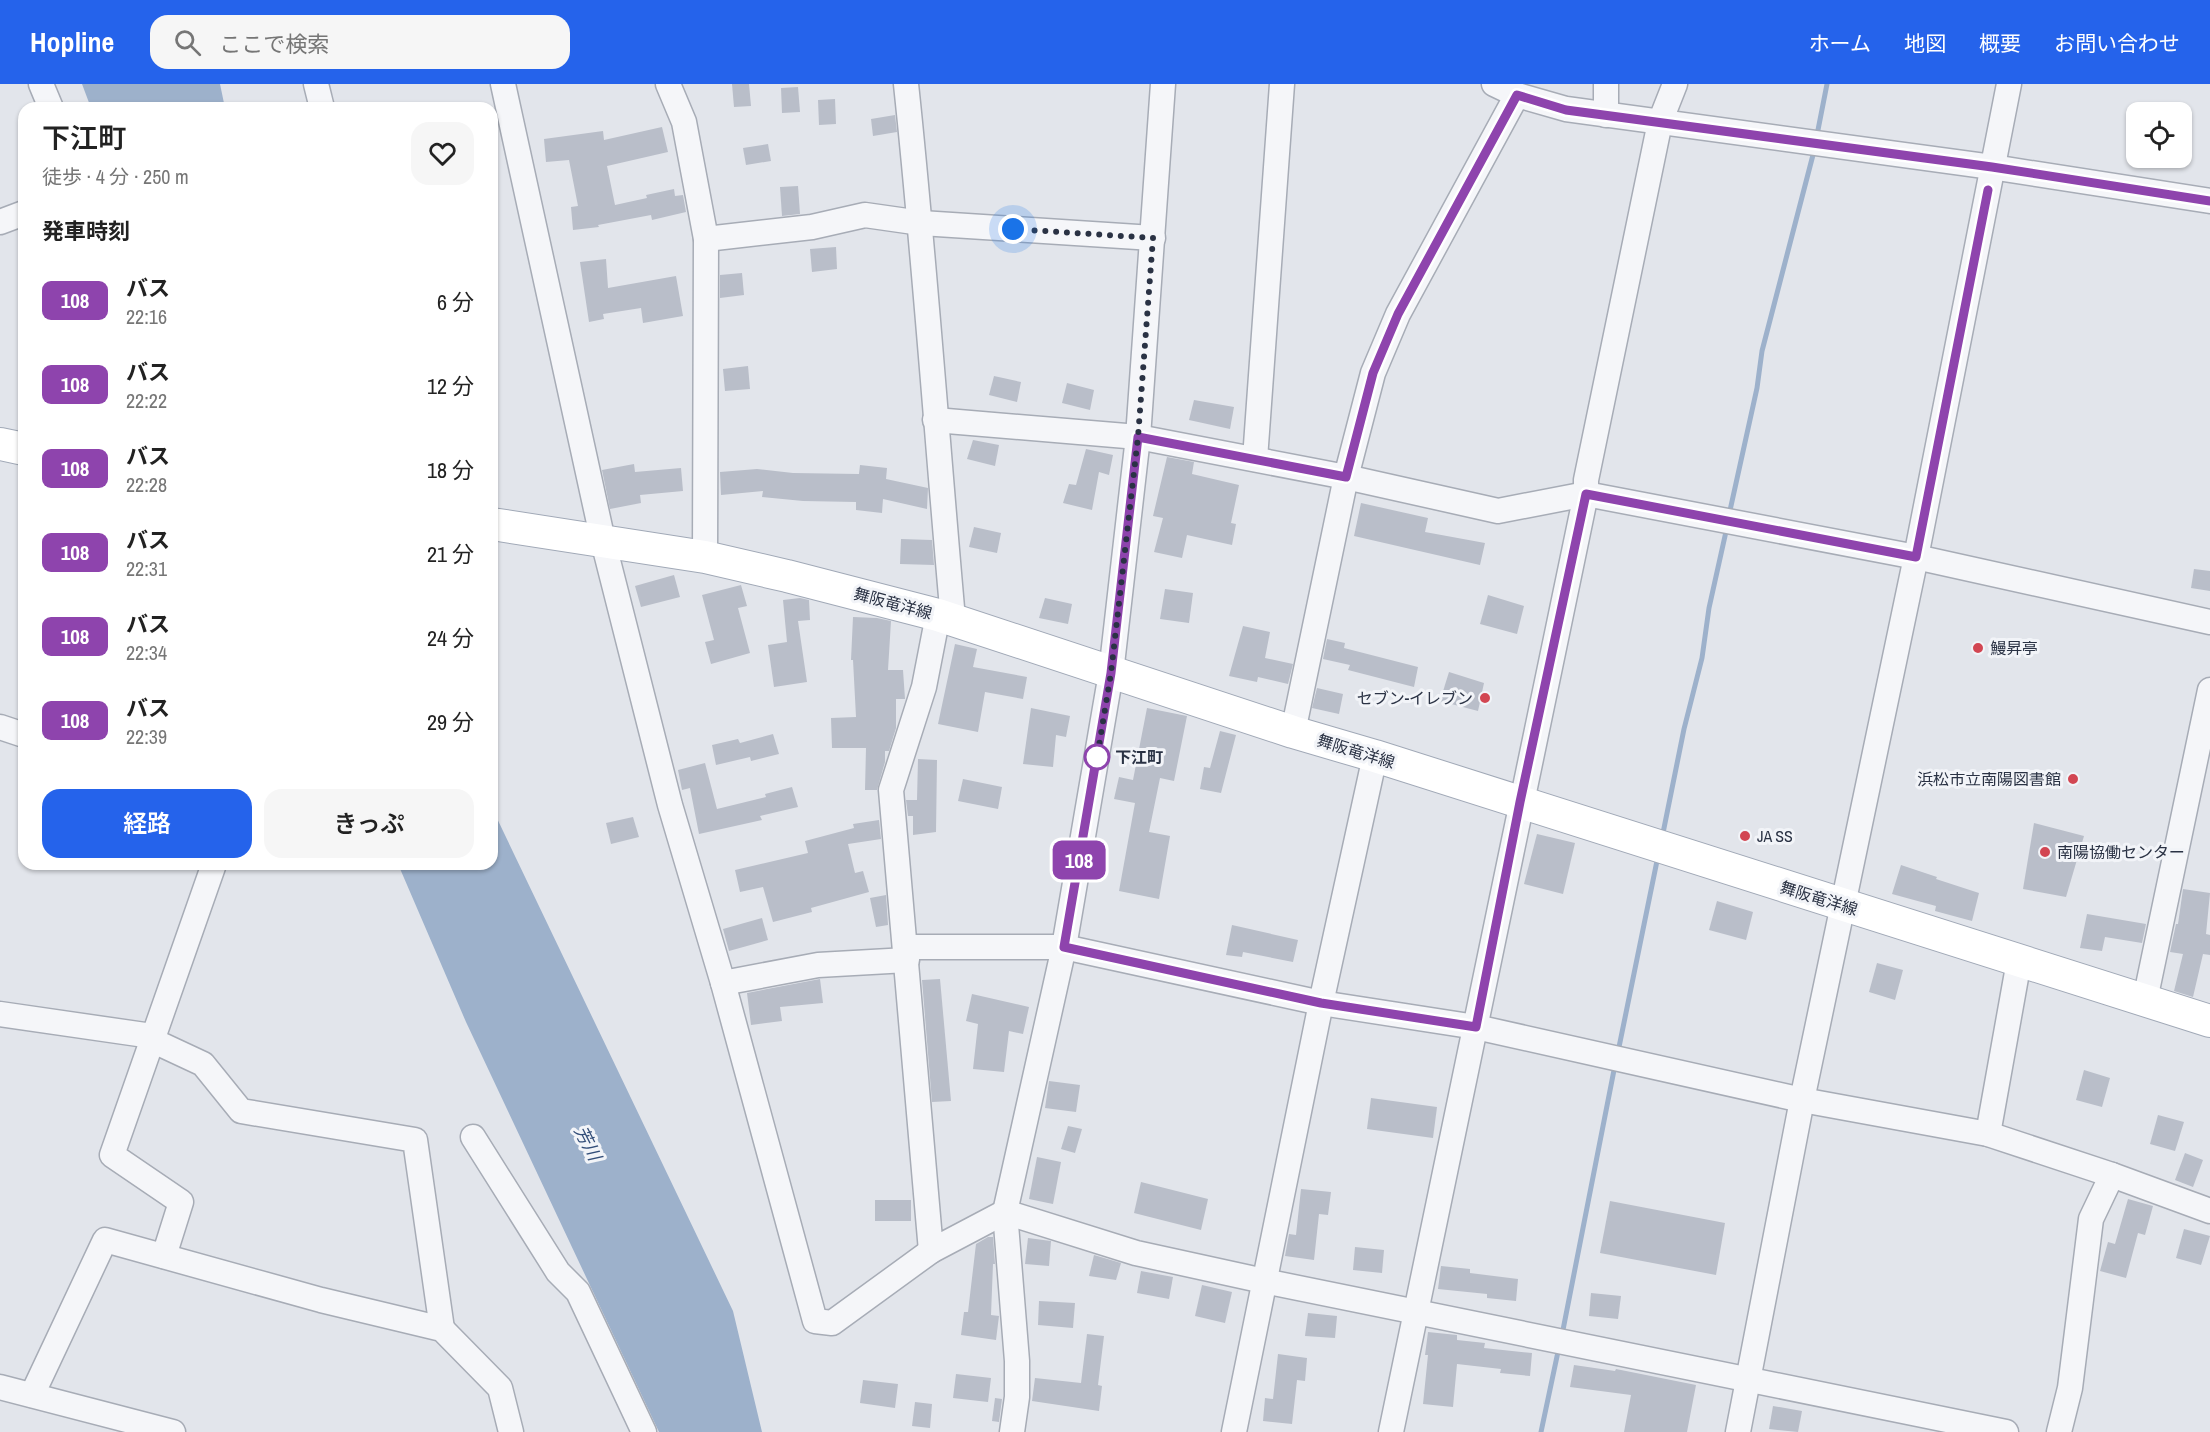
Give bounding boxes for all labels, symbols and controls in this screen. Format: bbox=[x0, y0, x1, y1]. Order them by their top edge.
search box bbox=[150, 15, 570, 69]
text: Hopline bbox=[30, 23, 114, 61]
icon: search bbox=[171, 26, 204, 59]
text: ここで検索 bbox=[219, 29, 329, 59]
text: ホーム bbox=[1809, 29, 1871, 58]
text: 地図 bbox=[1904, 29, 1946, 58]
text: 概要 bbox=[1979, 29, 2021, 58]
text: お問い合わせ bbox=[2054, 29, 2180, 58]
map controls bbox=[2126, 102, 2192, 168]
button: locate bbox=[2126, 102, 2192, 168]
text: 下江町 bbox=[42, 119, 126, 157]
button: heart bbox=[411, 122, 474, 185]
text: 徒歩 · 4 分 · 250 m bbox=[42, 163, 189, 190]
your location bbox=[998, 214, 1028, 244]
text: 発車時刻 bbox=[42, 216, 130, 246]
text: バス bbox=[126, 273, 170, 303]
text: 108 bbox=[61, 286, 89, 315]
text: 6 分 bbox=[437, 287, 474, 317]
text: 22:16 bbox=[126, 303, 167, 330]
text: バス bbox=[126, 357, 170, 387]
text: 108 bbox=[61, 370, 89, 399]
text: 12 分 bbox=[427, 371, 474, 401]
text: 22:22 bbox=[126, 387, 167, 414]
text: バス bbox=[126, 441, 170, 471]
text: 108 bbox=[61, 454, 89, 483]
text: 18 分 bbox=[427, 455, 474, 485]
text: 22:28 bbox=[126, 471, 167, 498]
text: バス bbox=[126, 525, 170, 555]
text: 108 bbox=[61, 538, 89, 567]
text: 21 分 bbox=[427, 539, 474, 569]
text: 22:31 bbox=[126, 555, 167, 582]
street label: 舞阪竜洋線 bbox=[852, 582, 934, 624]
text: バス bbox=[126, 609, 170, 639]
text: 108 bbox=[61, 622, 89, 651]
text: 24 分 bbox=[427, 623, 474, 653]
place label: 鰻昇亭 bbox=[1990, 637, 2038, 659]
text: 22:34 bbox=[126, 639, 167, 666]
marker: 鰻昇亭 bbox=[1971, 641, 1985, 655]
place label: セブン-イレブン bbox=[1357, 687, 1473, 709]
marker: セブン-イレブン bbox=[1478, 691, 1492, 705]
text: バス bbox=[126, 693, 170, 723]
text: 108 bbox=[61, 706, 89, 735]
text: 29 分 bbox=[427, 707, 474, 737]
text: 22:39 bbox=[126, 723, 167, 750]
street label: 舞阪竜洋線 bbox=[1315, 729, 1397, 773]
marker: 下江町 bbox=[1084, 744, 1110, 770]
place label: 下江町 bbox=[1115, 746, 1163, 768]
place label: 浜松市立南陽図書館 bbox=[1917, 768, 2061, 790]
marker: 浜松市立南陽図書館 bbox=[2066, 772, 2080, 786]
button: 経路 bbox=[42, 789, 252, 858]
button: きっぷ bbox=[264, 789, 474, 858]
place label: JA SS bbox=[1757, 825, 1793, 847]
marker: JA SS bbox=[1738, 829, 1752, 843]
line badge: 108 bbox=[1044, 840, 1114, 880]
place label: 南陽協働センター bbox=[2057, 841, 2185, 863]
marker: 南陽協働センター bbox=[2038, 845, 2052, 859]
text: 108 bbox=[1065, 846, 1093, 875]
street label: 舞阪竜洋線 bbox=[1778, 876, 1860, 920]
water label: 芳川 bbox=[569, 1121, 608, 1166]

